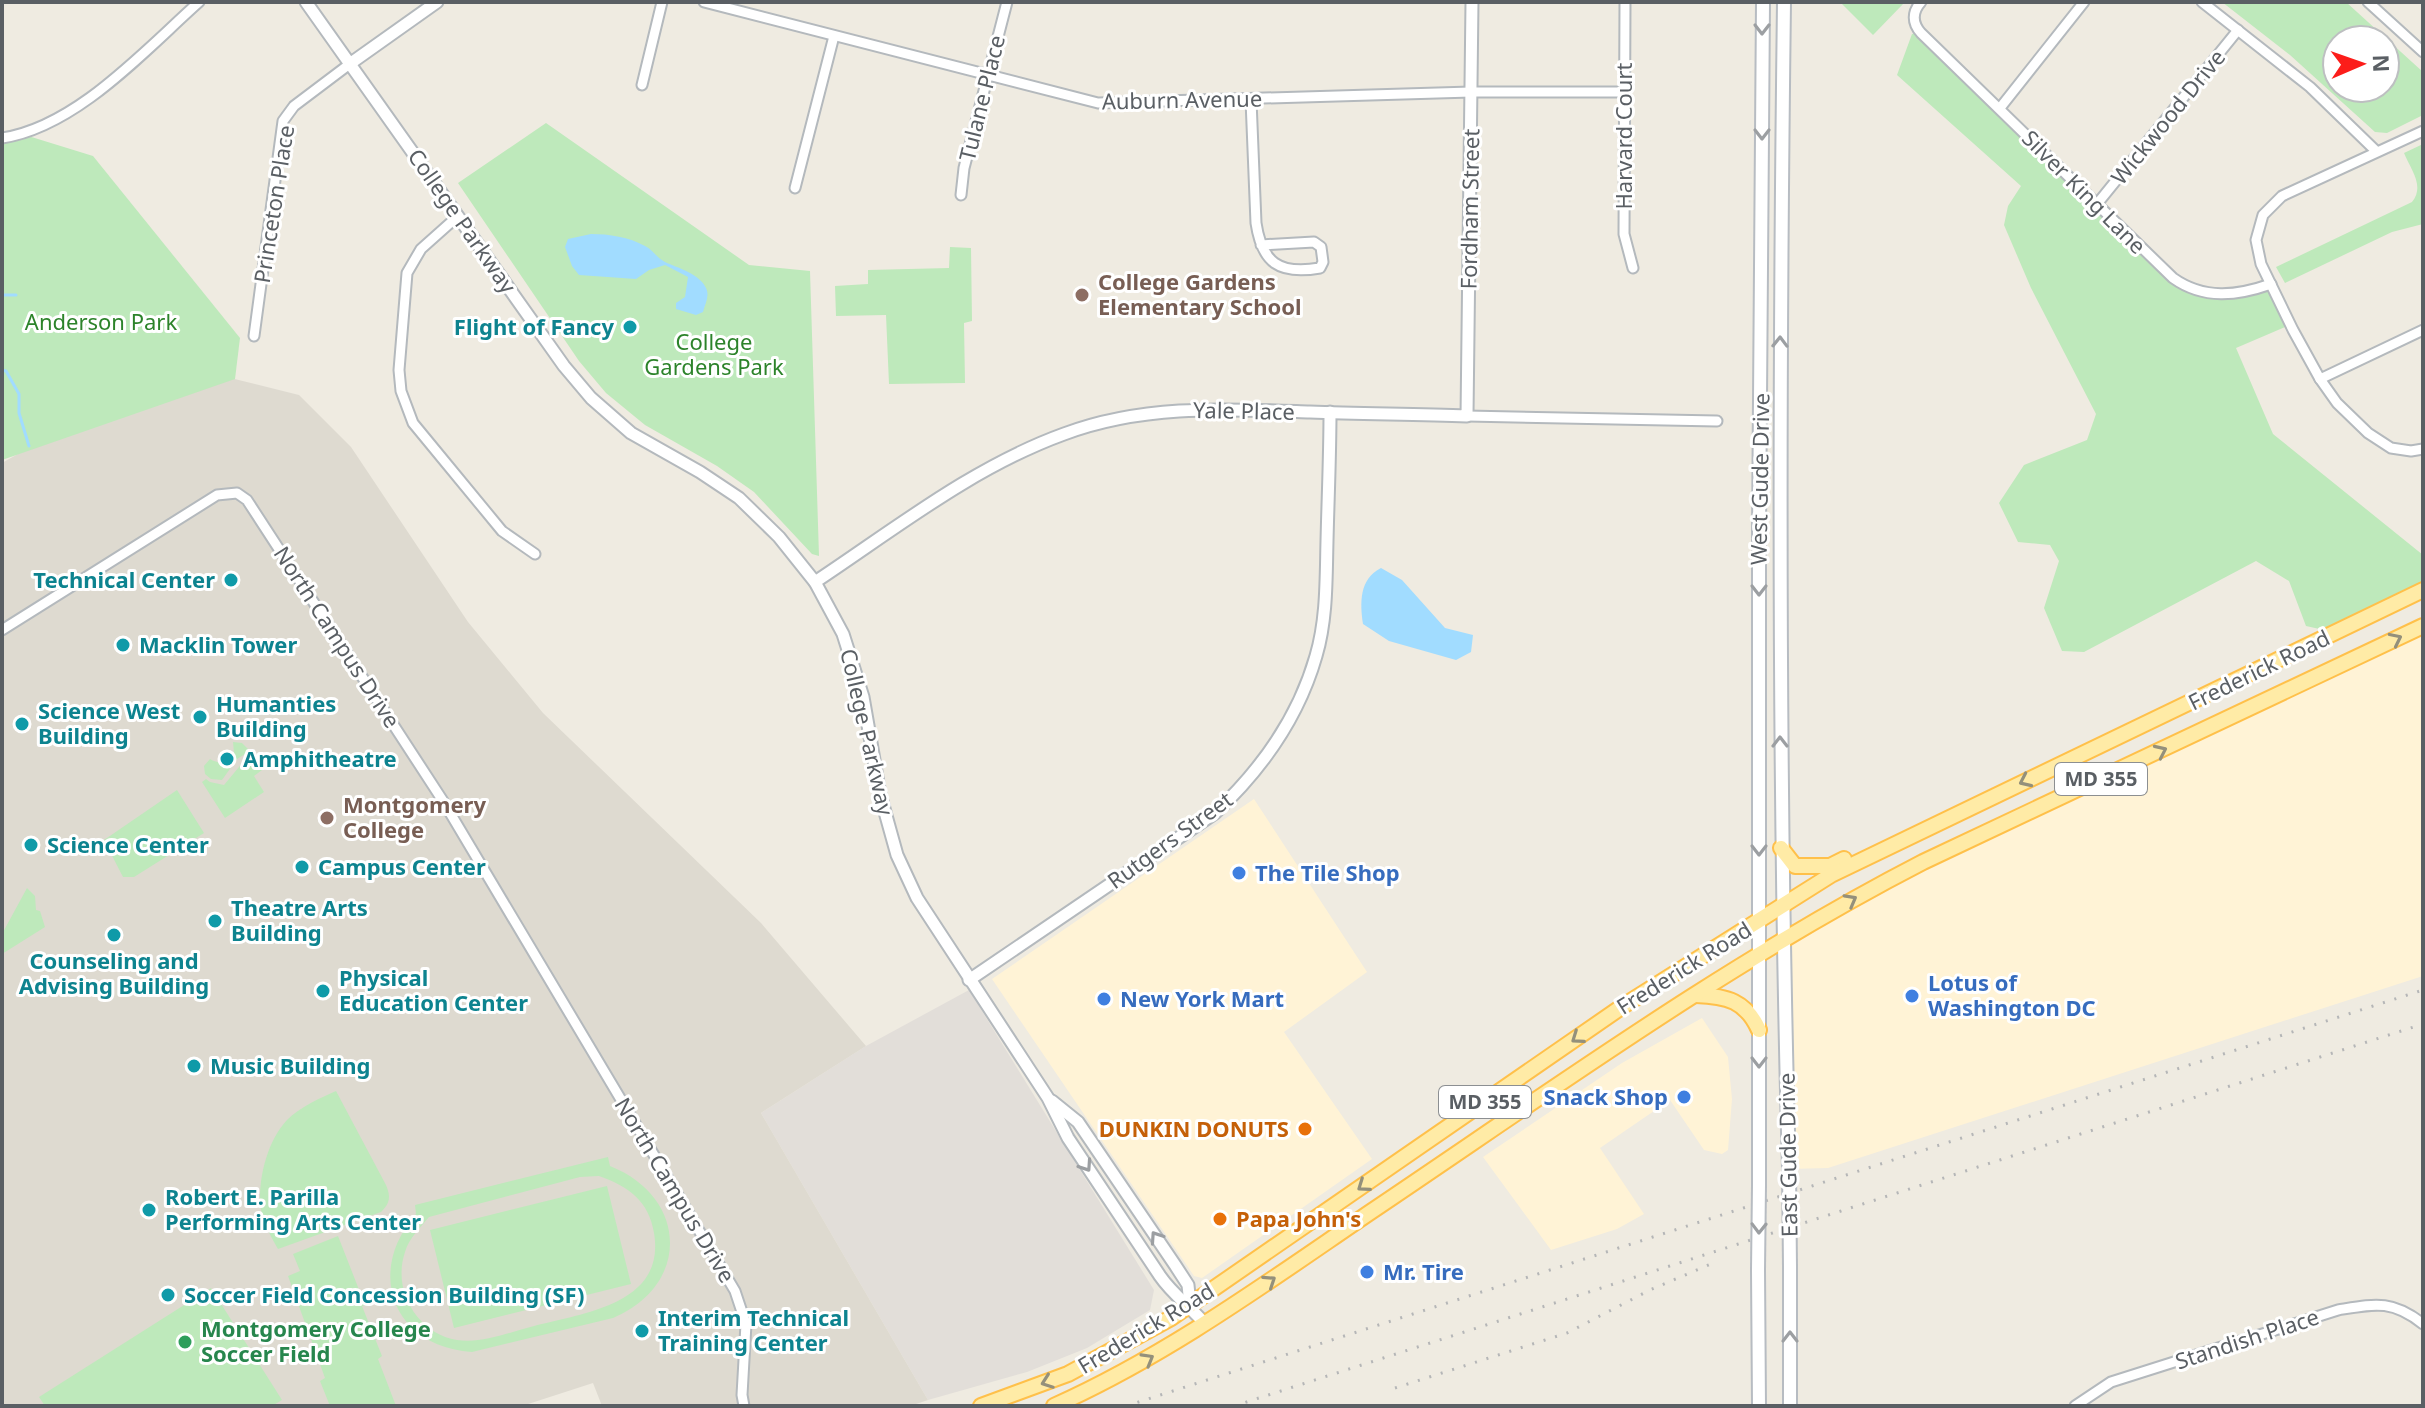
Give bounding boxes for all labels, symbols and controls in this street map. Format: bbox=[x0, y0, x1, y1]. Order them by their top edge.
one-way arrow bbox=[1754, 23, 1771, 36]
north arrow bbox=[2321, 24, 2401, 104]
street label: Tulane Place bbox=[951, 32, 1011, 164]
street label: Wickwood Drive bbox=[2103, 42, 2231, 190]
text: N bbox=[2367, 54, 2397, 73]
street label: Harvard Court bbox=[1608, 62, 1638, 209]
street label: Auburn Avenue bbox=[1102, 83, 1262, 115]
street label: Princeton Place bbox=[246, 123, 300, 285]
street label: Silver King Lane bbox=[2016, 123, 2153, 260]
street label: Fordham Street bbox=[1453, 128, 1485, 290]
one-way arrow bbox=[1753, 128, 1771, 141]
street label: College Parkway bbox=[402, 142, 524, 299]
place label: College Gardens Elementary School bbox=[1098, 266, 1302, 321]
marker: College Gardens Elementary School bbox=[1073, 286, 1091, 304]
park label: Anderson Park bbox=[25, 306, 177, 336]
place label: Flight of Fancy bbox=[454, 311, 614, 341]
marker: Flight of Fancy bbox=[621, 318, 639, 336]
park label: College Gardens Park bbox=[644, 326, 784, 381]
one-way arrow bbox=[1771, 335, 1789, 348]
street label: West Gude Drive bbox=[1742, 393, 1776, 565]
street label: Yale Place bbox=[1193, 394, 1295, 426]
street label: North Campus Drive bbox=[268, 540, 408, 733]
place label: Technical Center bbox=[33, 564, 215, 594]
marker: Technical Center bbox=[222, 571, 240, 589]
one-way arrow bbox=[1750, 584, 1768, 597]
street label: Frederick Road bbox=[2183, 622, 2334, 716]
place label: Macklin Tower bbox=[139, 629, 298, 659]
one-way arrow bbox=[2387, 634, 2402, 649]
marker: Macklin Tower bbox=[114, 636, 132, 654]
street label: College Parkway bbox=[834, 646, 902, 819]
place label: Humanties Building bbox=[216, 688, 336, 743]
place label: Science West Building bbox=[38, 695, 180, 750]
marker: Humanties Building bbox=[191, 708, 209, 726]
marker: Science West Building bbox=[13, 715, 31, 733]
one-way arrow bbox=[1771, 735, 1789, 748]
place label: Amphitheatre bbox=[243, 743, 397, 773]
one-way arrow bbox=[2153, 745, 2167, 761]
marker: Amphitheatre bbox=[218, 750, 236, 768]
road number: MD 355 bbox=[2055, 763, 2147, 795]
one-way arrow bbox=[2018, 771, 2033, 787]
street label: Rutgers Street bbox=[1101, 784, 1238, 895]
place label: Montgomery College bbox=[343, 789, 486, 844]
marker: Montgomery College bbox=[318, 809, 336, 827]
place label: Science Center bbox=[47, 829, 209, 859]
marker: Science Center bbox=[22, 836, 40, 854]
one-way arrow bbox=[1750, 844, 1768, 857]
place label: Campus Center bbox=[318, 851, 486, 881]
place label: The Tile Shop bbox=[1255, 857, 1400, 887]
marker: Campus Center bbox=[293, 858, 311, 876]
marker: The Tile Shop bbox=[1230, 864, 1248, 882]
place label: Theatre Arts Building bbox=[231, 892, 368, 947]
one-way arrow bbox=[1842, 894, 1857, 909]
marker: Theatre Arts Building bbox=[206, 912, 224, 930]
street label: Frederick Road bbox=[1610, 914, 1757, 1021]
marker: Counseling and Advising Building bbox=[105, 926, 123, 944]
place label: Counseling and Advising Building bbox=[19, 945, 209, 1000]
place label: Physical Education Center bbox=[339, 962, 528, 1017]
place label: Lotus of Washington DC bbox=[1928, 967, 2096, 1022]
marker: Physical Education Center bbox=[314, 982, 332, 1000]
place label: New York Mart bbox=[1120, 983, 1284, 1013]
marker: Lotus of Washington DC bbox=[1903, 987, 1921, 1005]
marker: New York Mart bbox=[1095, 990, 1113, 1008]
one-way arrow bbox=[1571, 1028, 1585, 1043]
place label: Music Building bbox=[210, 1050, 371, 1080]
one-way arrow bbox=[1750, 1056, 1768, 1069]
marker: Music Building bbox=[185, 1057, 203, 1075]
street label: East Gude Drive bbox=[1771, 1073, 1803, 1237]
place label: Snack Shop bbox=[1544, 1081, 1668, 1111]
road number: MD 355 bbox=[1439, 1086, 1531, 1118]
marker: Snack Shop bbox=[1675, 1088, 1693, 1106]
street label: North Campus Drive bbox=[609, 1091, 743, 1288]
place label: DUNKIN DONUTS bbox=[1099, 1113, 1289, 1143]
marker: DUNKIN DONUTS bbox=[1296, 1120, 1314, 1138]
one-way arrow bbox=[1077, 1157, 1092, 1171]
one-way arrow bbox=[1357, 1176, 1371, 1191]
place label: Robert E. Parilla Performing Arts Center bbox=[165, 1181, 421, 1236]
marker: Robert E. Parilla Performing Arts Center bbox=[140, 1201, 158, 1219]
place label: Papa John's bbox=[1236, 1203, 1361, 1233]
marker: Papa John's bbox=[1211, 1210, 1229, 1228]
one-way arrow bbox=[1750, 1222, 1768, 1235]
one-way arrow bbox=[1150, 1232, 1165, 1246]
place label: Mr. Tire bbox=[1383, 1256, 1464, 1286]
marker: Mr. Tire bbox=[1358, 1263, 1376, 1281]
street label: Frederick Road bbox=[1072, 1275, 1219, 1380]
one-way arrow bbox=[1261, 1276, 1275, 1291]
place label: Soccer Field Concession Building (SF) bbox=[184, 1279, 584, 1309]
marker: Soccer Field Concession Building (SF) bbox=[159, 1286, 177, 1304]
street label: Standish Place bbox=[2171, 1301, 2322, 1375]
place label: Interim Technical Training Center bbox=[658, 1302, 849, 1357]
place label: Montgomery College Soccer Field bbox=[201, 1313, 431, 1368]
marker: Interim Technical Training Center bbox=[633, 1322, 651, 1340]
one-way arrow bbox=[1781, 1330, 1799, 1343]
marker: Montgomery College Soccer Field bbox=[176, 1333, 194, 1351]
one-way arrow bbox=[1139, 1353, 1154, 1369]
one-way arrow bbox=[1041, 1372, 1055, 1388]

